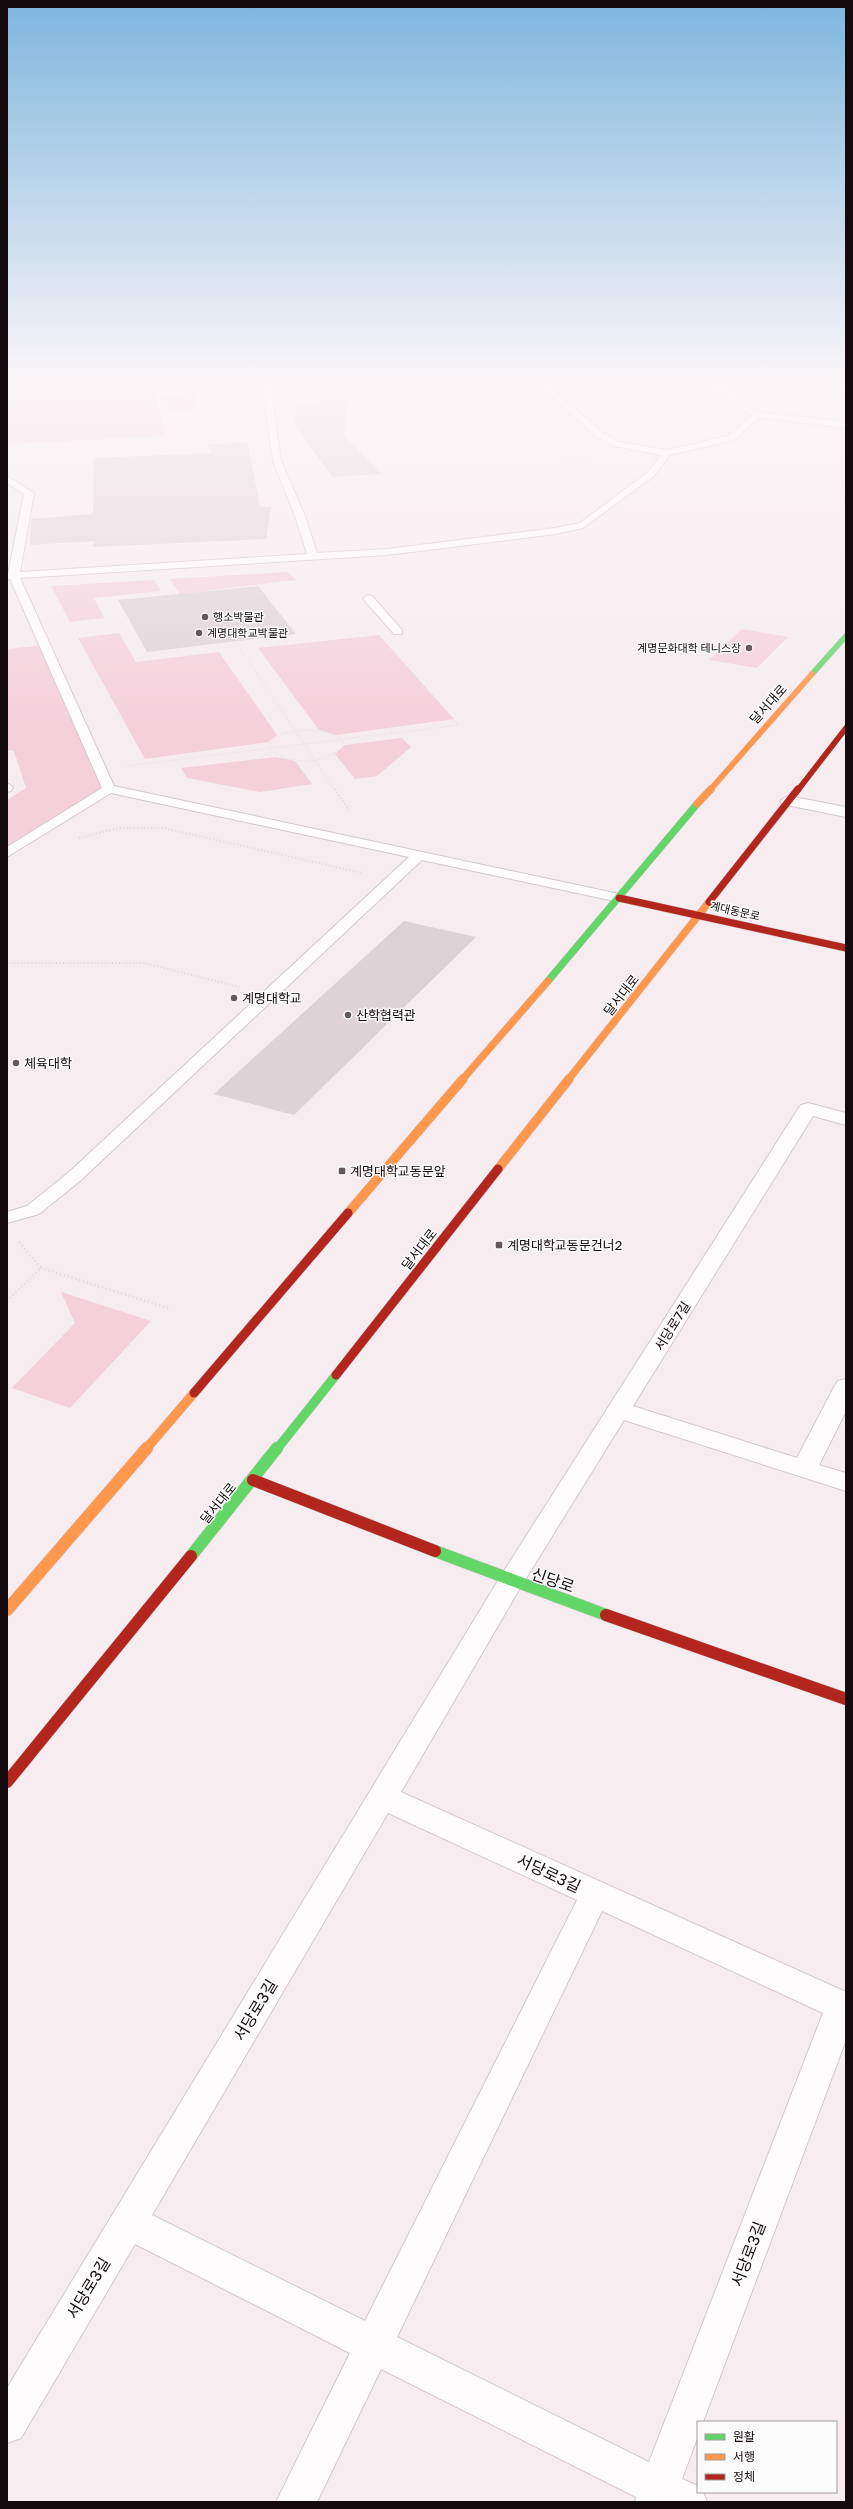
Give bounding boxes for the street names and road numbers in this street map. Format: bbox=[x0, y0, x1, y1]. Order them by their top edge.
street label: 달서대로 bbox=[746, 681, 790, 727]
street label: 계대동문로 bbox=[709, 898, 761, 923]
street label: 달서대로 bbox=[600, 971, 642, 1019]
street label: 달서대로 bbox=[398, 1225, 440, 1273]
street label: 서당로7길 bbox=[651, 1299, 693, 1353]
street label: 달서대로 bbox=[197, 1479, 239, 1527]
street label: 신당로 bbox=[529, 1563, 577, 1597]
street label: 서당로3길 bbox=[514, 1850, 584, 1896]
street label: 서당로3길 bbox=[229, 1976, 281, 2044]
street label: 서당로3길 bbox=[726, 2219, 770, 2289]
street label: 서당로3길 bbox=[62, 2254, 114, 2322]

